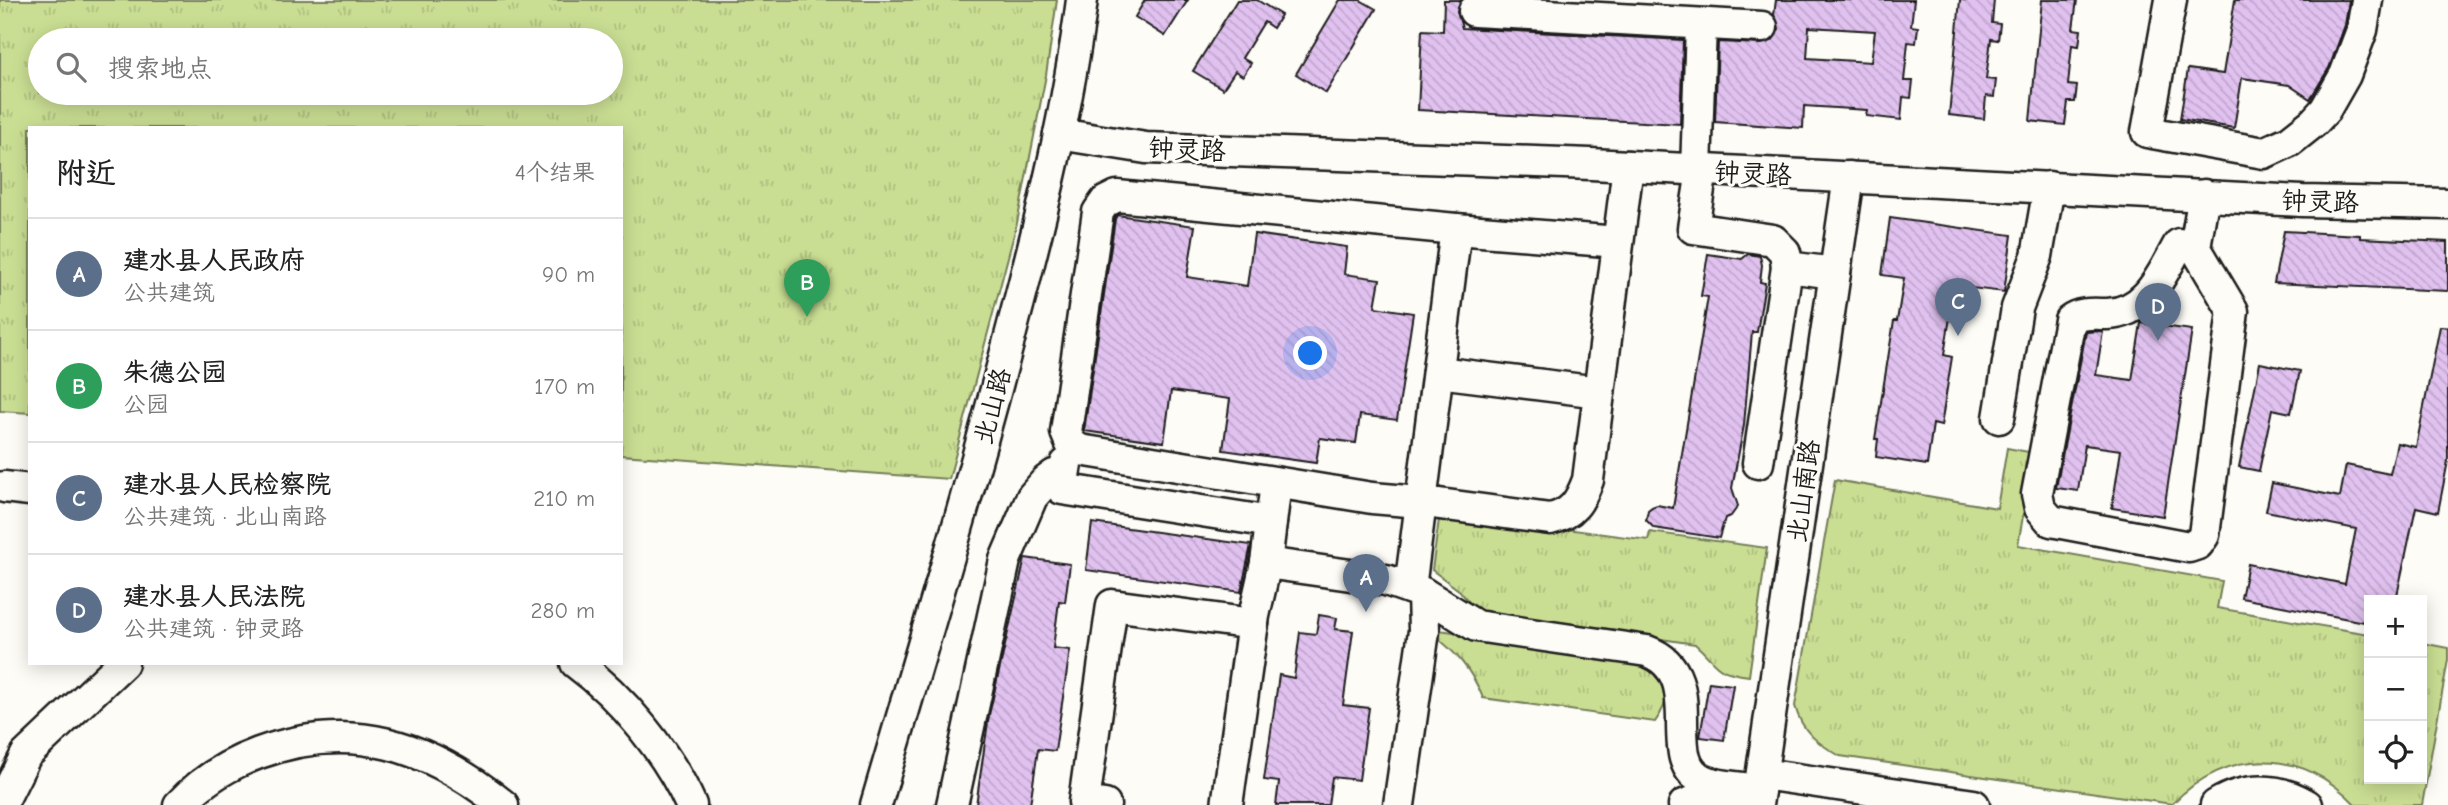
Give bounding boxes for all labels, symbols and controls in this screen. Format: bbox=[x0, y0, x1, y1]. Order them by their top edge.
search box bbox=[28, 28, 623, 105]
icon: search bbox=[52, 48, 90, 86]
text: 搜索地点 bbox=[108, 54, 212, 84]
street label: 钟灵路 bbox=[1147, 133, 1227, 167]
text: 附近 bbox=[56, 156, 116, 191]
street label: 钟灵路 bbox=[1713, 157, 1793, 191]
text: 4个结果 bbox=[515, 159, 595, 186]
street label: 钟灵路 bbox=[2280, 186, 2359, 218]
text: 建水县人民政府 bbox=[123, 246, 305, 276]
pin: B bbox=[784, 259, 830, 317]
text: A bbox=[73, 261, 85, 288]
text: 90 m bbox=[542, 261, 595, 288]
pin: C bbox=[1935, 278, 1981, 336]
text: 公共建筑 bbox=[123, 279, 215, 306]
pin: D bbox=[2135, 283, 2181, 341]
your location bbox=[1293, 336, 1327, 370]
text: 朱德公园 bbox=[123, 358, 227, 388]
street label: 北山路 bbox=[968, 365, 1018, 448]
text: B bbox=[72, 373, 86, 400]
text: 170 m bbox=[534, 373, 595, 400]
text: 公园 bbox=[123, 391, 169, 418]
street label: 北山南路 bbox=[1782, 438, 1826, 545]
text: 建水县人民检察院 bbox=[123, 470, 331, 500]
text: C bbox=[72, 485, 86, 512]
text: 210 m bbox=[533, 485, 595, 512]
text: 公共建筑 · 北山南路 bbox=[123, 503, 326, 530]
pin: A bbox=[1343, 554, 1389, 612]
text: 建水县人民法院 bbox=[123, 582, 305, 612]
map controls bbox=[2364, 595, 2427, 784]
button: + bbox=[2364, 595, 2427, 658]
text: D bbox=[72, 597, 86, 624]
text: 280 m bbox=[530, 597, 595, 624]
text: 公共建筑 · 钟灵路 bbox=[123, 615, 303, 642]
button: − bbox=[2364, 658, 2427, 721]
button: locate bbox=[2364, 721, 2427, 784]

